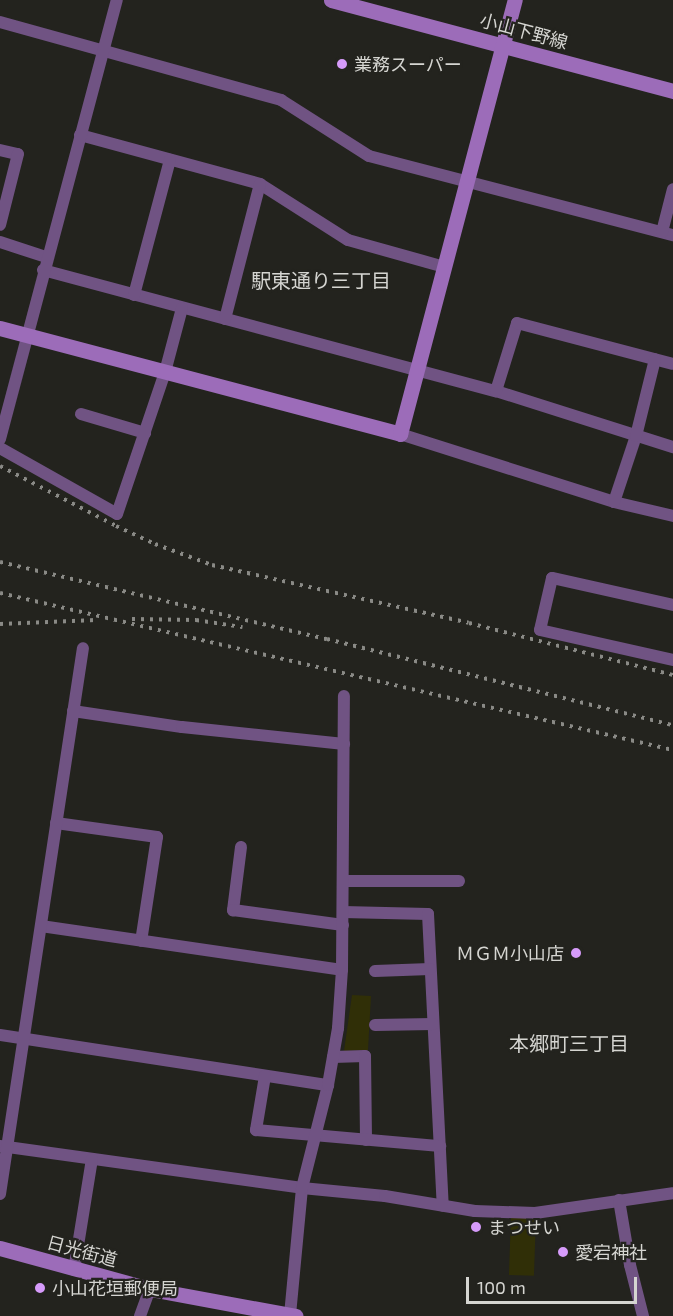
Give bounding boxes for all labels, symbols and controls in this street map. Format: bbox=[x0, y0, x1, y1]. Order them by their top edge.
street label: 小山下野線 bbox=[478, 9, 570, 53]
place label: 業務スーパー bbox=[354, 53, 462, 75]
marker: 業務スーパー bbox=[335, 57, 349, 71]
district label: 駅東通り三丁目 bbox=[251, 268, 391, 292]
place label: ＭＧＭ小山店 bbox=[456, 942, 564, 964]
marker: ＭＧＭ小山店 bbox=[569, 946, 583, 960]
district label: 本郷町三丁目 bbox=[509, 1031, 629, 1055]
place label: まつせい bbox=[488, 1216, 560, 1238]
marker: まつせい bbox=[469, 1220, 483, 1234]
street label: 日光街道 bbox=[44, 1231, 120, 1271]
place label: 愛宕神社 bbox=[575, 1241, 647, 1263]
marker: 愛宕神社 bbox=[556, 1245, 570, 1259]
scale bar bbox=[469, 1265, 640, 1303]
text: 100 m bbox=[477, 1276, 526, 1298]
place label: 小山花垣郵便局 bbox=[52, 1277, 178, 1299]
marker: 小山花垣郵便局 bbox=[33, 1281, 47, 1295]

